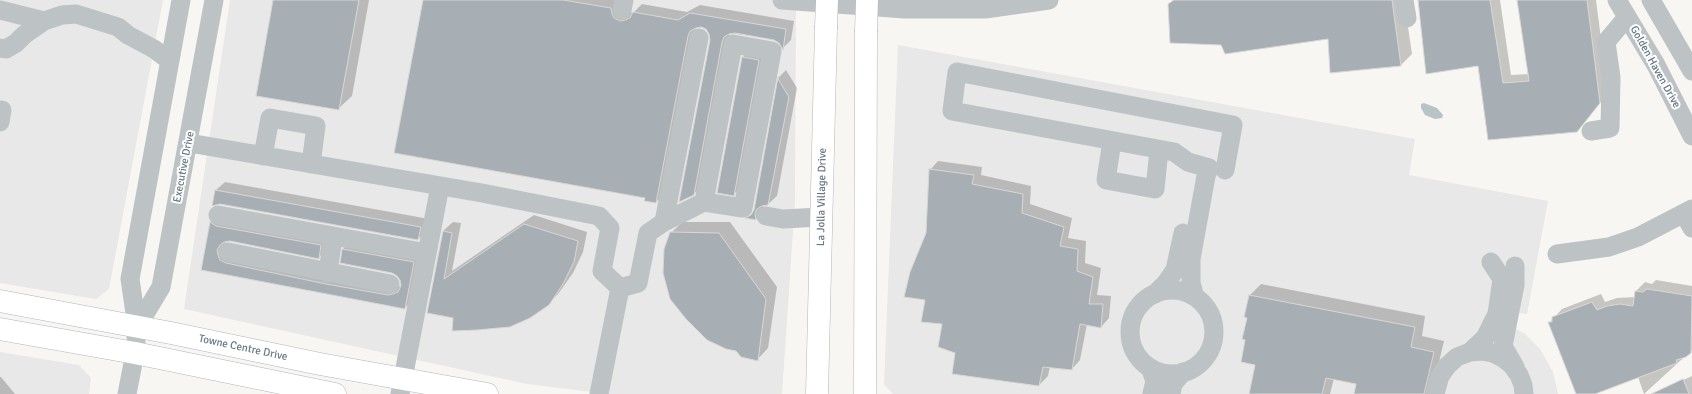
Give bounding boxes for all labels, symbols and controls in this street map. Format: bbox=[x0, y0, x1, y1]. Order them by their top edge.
street label: Golden Haven Drive bbox=[1627, 24, 1683, 110]
street label: Executive Drive bbox=[171, 130, 197, 204]
street label: La Jolla Village Drive bbox=[815, 148, 829, 246]
street label: Towne Centre Drive bbox=[197, 332, 289, 364]

